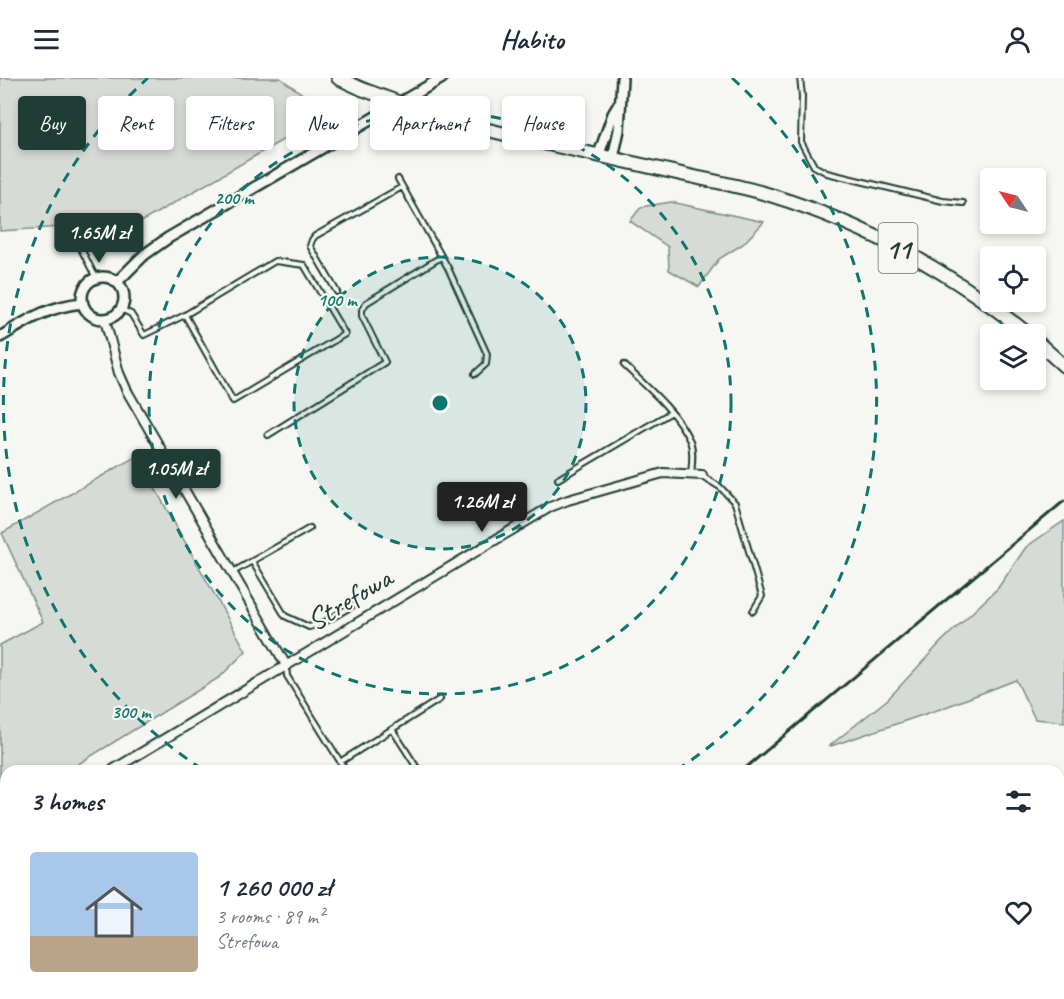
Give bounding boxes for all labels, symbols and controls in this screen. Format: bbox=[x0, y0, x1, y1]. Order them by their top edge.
text: Habito bbox=[500, 22, 564, 56]
icon: menu bbox=[30, 23, 63, 56]
icon: person bbox=[1001, 23, 1034, 56]
chip: Buy bbox=[18, 96, 86, 150]
chip: Rent bbox=[98, 96, 174, 150]
chip: Filters bbox=[186, 96, 274, 150]
chip: New bbox=[286, 96, 358, 150]
chip: Apartment bbox=[370, 96, 490, 150]
chip: House bbox=[502, 96, 585, 150]
north arrow bbox=[980, 168, 1046, 234]
map controls bbox=[980, 168, 1046, 390]
text: 200 m bbox=[215, 187, 255, 209]
pin: 1.65M zł bbox=[37, 213, 161, 264]
text: 1.65M zł bbox=[68, 220, 130, 245]
road number: 11 bbox=[878, 223, 918, 273]
button: locate bbox=[980, 246, 1046, 312]
text: 100 m bbox=[318, 289, 358, 311]
button: layers bbox=[980, 324, 1046, 390]
centre of rings bbox=[430, 393, 450, 413]
pin: 1.05M zł bbox=[114, 449, 238, 500]
text: 1.05M zł bbox=[146, 456, 206, 481]
pin: 1.26M zł bbox=[420, 482, 544, 533]
text: 1.26M zł bbox=[451, 489, 513, 514]
street label: Strefowa bbox=[299, 557, 401, 639]
text: 300 m bbox=[112, 701, 152, 723]
text: 3 homes bbox=[30, 785, 103, 818]
icon: filters bbox=[1002, 785, 1035, 818]
text: 1 260 000 zł bbox=[216, 871, 331, 904]
icon: home bbox=[78, 876, 150, 948]
icon: heart bbox=[1002, 896, 1035, 929]
text: 3 rooms · 89 m² bbox=[216, 904, 324, 929]
text: Strefowa bbox=[216, 929, 278, 954]

